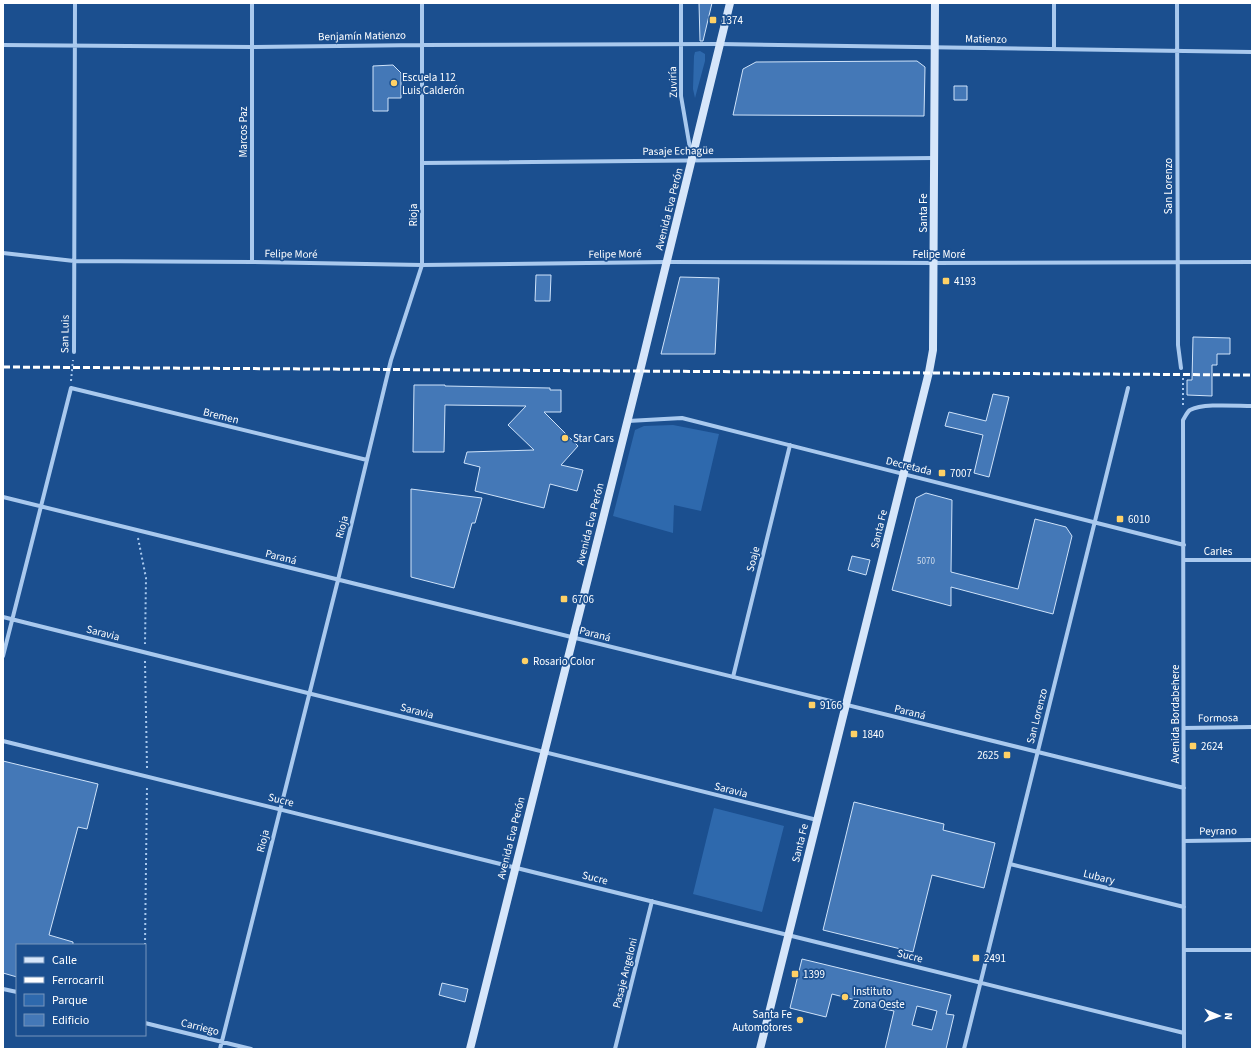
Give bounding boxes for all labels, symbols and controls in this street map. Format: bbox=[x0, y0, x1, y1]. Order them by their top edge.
place label: 1374 bbox=[721, 13, 743, 28]
marker: 1374 bbox=[708, 15, 718, 25]
street label: Benjamín Matienzo bbox=[318, 28, 406, 44]
street label: Matienzo bbox=[965, 31, 1007, 47]
street label: Zuviría bbox=[665, 66, 681, 98]
place label: Escuela 112 Luis Calderón bbox=[402, 70, 465, 98]
marker: Escuela 112 Luis Calderón bbox=[389, 78, 399, 88]
street label: Marcos Paz bbox=[236, 106, 251, 157]
street label: Pasaje Echagüe bbox=[642, 143, 714, 159]
street label: San Lorenzo bbox=[1161, 158, 1176, 214]
street label: Avenida Eva Perón bbox=[652, 166, 686, 252]
street label: Santa Fe bbox=[916, 193, 931, 233]
street label: Rioja bbox=[406, 203, 421, 227]
street label: Felipe Moré bbox=[264, 246, 318, 262]
street label: Felipe Moré bbox=[588, 246, 642, 262]
street label: Felipe Moré bbox=[912, 247, 966, 262]
place label: 4193 bbox=[954, 274, 976, 289]
marker: 4193 bbox=[941, 276, 951, 286]
street label: San Luis bbox=[57, 314, 73, 353]
street label: Bremen bbox=[202, 404, 240, 428]
place label: Star Cars bbox=[573, 431, 614, 446]
marker: Star Cars bbox=[560, 433, 570, 443]
street label: Decretada bbox=[884, 453, 934, 479]
place label: 7007 bbox=[950, 466, 972, 481]
marker: 7007 bbox=[937, 468, 947, 478]
street label: Avenida Eva Perón bbox=[573, 481, 607, 567]
street label: Santa Fe bbox=[867, 508, 891, 550]
place label: 6010 bbox=[1128, 512, 1150, 527]
street label: Rioja bbox=[332, 514, 352, 540]
marker: 6010 bbox=[1115, 514, 1125, 524]
street label: Soaje bbox=[743, 544, 763, 573]
street label: Carles bbox=[1204, 544, 1233, 559]
street label: Paraná bbox=[264, 546, 298, 568]
house number: 5070 bbox=[917, 555, 935, 568]
place label: 6706 bbox=[572, 592, 594, 607]
marker: 6706 bbox=[559, 594, 569, 604]
street label: Saravia bbox=[85, 622, 121, 644]
street label: Paraná bbox=[578, 623, 612, 645]
place label: Rosario Color bbox=[533, 654, 595, 669]
marker: Rosario Color bbox=[520, 656, 530, 666]
street label: Avenida Bordabehere bbox=[1168, 664, 1183, 763]
street label: San Lorenzo bbox=[1023, 687, 1051, 745]
place label: 9166 bbox=[820, 698, 842, 713]
street label: Saravia bbox=[399, 700, 435, 722]
marker: 9166 bbox=[807, 700, 817, 710]
street label: Paraná bbox=[893, 701, 927, 723]
street label: Formosa bbox=[1198, 710, 1238, 726]
place label: 1840 bbox=[862, 727, 884, 742]
marker: 1840 bbox=[849, 729, 859, 739]
place label: 2624 bbox=[1201, 739, 1223, 754]
marker: 2624 bbox=[1188, 741, 1198, 751]
place label: 2625 bbox=[977, 748, 999, 763]
marker: 2625 bbox=[1002, 750, 1012, 760]
street label: Saravia bbox=[713, 779, 749, 801]
street label: Sucre bbox=[267, 790, 296, 811]
street label: Avenida Eva Perón bbox=[494, 795, 528, 881]
street label: Santa Fe bbox=[788, 822, 812, 864]
street label: Peyrano bbox=[1199, 823, 1237, 839]
street label: Rioja bbox=[253, 828, 273, 854]
street label: Lubary bbox=[1082, 866, 1116, 888]
street label: Sucre bbox=[581, 868, 610, 889]
street label: Pasaje Angeloni bbox=[609, 936, 641, 1010]
legend bbox=[16, 944, 146, 1036]
street label: Sucre bbox=[896, 946, 925, 967]
place label: 2491 bbox=[984, 951, 1006, 966]
text: Calle bbox=[52, 952, 77, 969]
marker: 2491 bbox=[971, 953, 981, 963]
place label: 1399 bbox=[803, 967, 825, 982]
marker: 1399 bbox=[790, 969, 800, 979]
text: Ferrocarril bbox=[52, 972, 104, 989]
place label: Instituto Zona Oeste bbox=[853, 984, 905, 1012]
text: Parque bbox=[52, 992, 88, 1009]
marker: Instituto Zona Oeste bbox=[840, 992, 850, 1002]
north arrow bbox=[1199, 996, 1239, 1036]
place label: Santa Fe Automotores bbox=[732, 1007, 793, 1035]
text: Edificio bbox=[52, 1012, 89, 1029]
text: N bbox=[1221, 1012, 1236, 1020]
street label: Carriego bbox=[179, 1015, 221, 1039]
marker: Santa Fe Automotores bbox=[795, 1015, 805, 1025]

